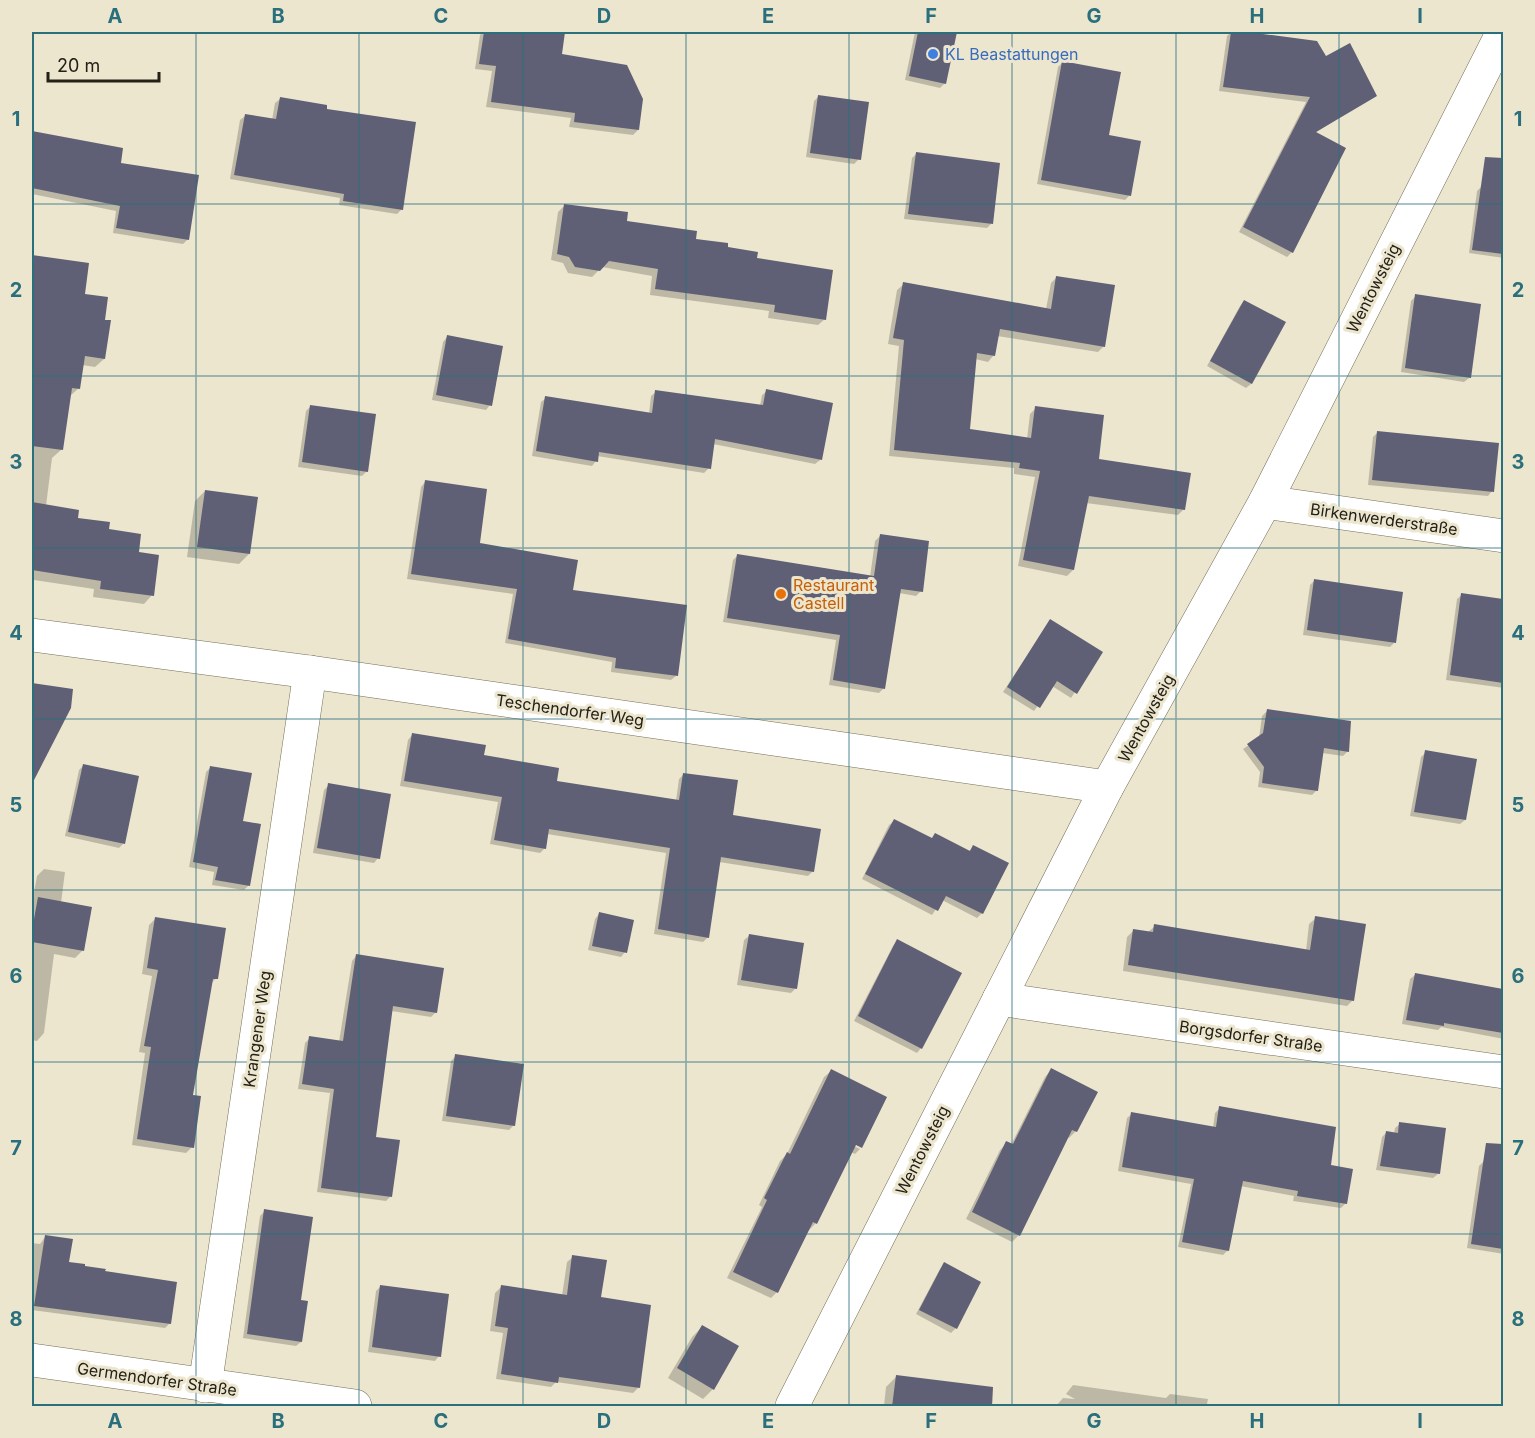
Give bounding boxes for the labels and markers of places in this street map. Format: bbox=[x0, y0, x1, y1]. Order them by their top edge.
place label: KL Beastattungen bbox=[945, 44, 1079, 64]
marker: KL Beastattungen bbox=[926, 47, 940, 61]
place label: Restaurant Castell bbox=[793, 575, 874, 613]
marker: Restaurant Castell bbox=[774, 587, 788, 601]

